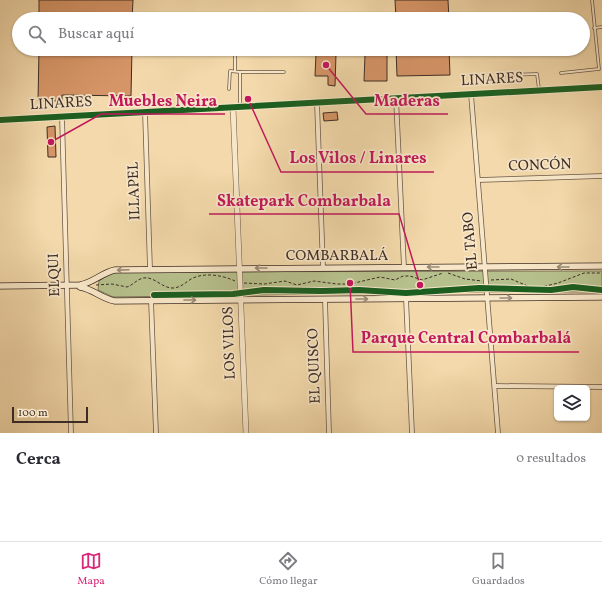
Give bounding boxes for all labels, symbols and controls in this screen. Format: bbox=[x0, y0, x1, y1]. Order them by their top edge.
search box bbox=[12, 12, 590, 56]
icon: search bbox=[26, 23, 48, 45]
text: Buscar aquí bbox=[58, 24, 134, 45]
street label: LINARES bbox=[460, 68, 524, 92]
callout: Muebles Neira bbox=[101, 86, 225, 114]
callout: Maderas bbox=[366, 86, 448, 114]
text: Muebles Neira bbox=[109, 91, 218, 113]
text: Maderas bbox=[374, 91, 440, 113]
street label: LINARES bbox=[29, 92, 93, 116]
callout: Los Vilos / Linares bbox=[281, 144, 434, 172]
text: Los Vilos / Linares bbox=[289, 148, 427, 170]
street label: CONCÓN bbox=[508, 154, 572, 178]
street label: ILLAPEL bbox=[123, 161, 147, 221]
callout: Skatepark Combarbala bbox=[209, 186, 399, 214]
text: Skatepark Combarbala bbox=[217, 191, 391, 213]
street label: EL TABO bbox=[458, 211, 484, 271]
street label: COMBARBALÁ bbox=[286, 246, 389, 267]
street label: ELQUI bbox=[44, 253, 66, 297]
one-way arrow bbox=[427, 263, 440, 271]
one-way arrow bbox=[557, 263, 570, 270]
one-way arrow bbox=[255, 264, 268, 272]
one-way arrow bbox=[117, 266, 130, 274]
one-way arrow bbox=[499, 294, 512, 302]
one-way arrow bbox=[355, 295, 368, 303]
one-way arrow bbox=[183, 296, 196, 304]
street label: LOS VILOS bbox=[218, 306, 242, 380]
callout: Parque Central Combarbalá bbox=[353, 324, 579, 352]
street label: EL QUISCO bbox=[303, 328, 327, 404]
text: Parque Central Combarbalá bbox=[361, 328, 571, 350]
map controls bbox=[554, 385, 590, 421]
button: layers bbox=[554, 385, 590, 421]
scale bar bbox=[12, 405, 88, 424]
text: 100 m bbox=[18, 406, 48, 421]
text: Cerca bbox=[16, 448, 61, 471]
text: 0 resultados bbox=[516, 450, 586, 468]
tab: Mapa bbox=[77, 550, 105, 589]
tab: Cómo llegar bbox=[259, 550, 318, 589]
tab: Guardados bbox=[472, 550, 525, 589]

